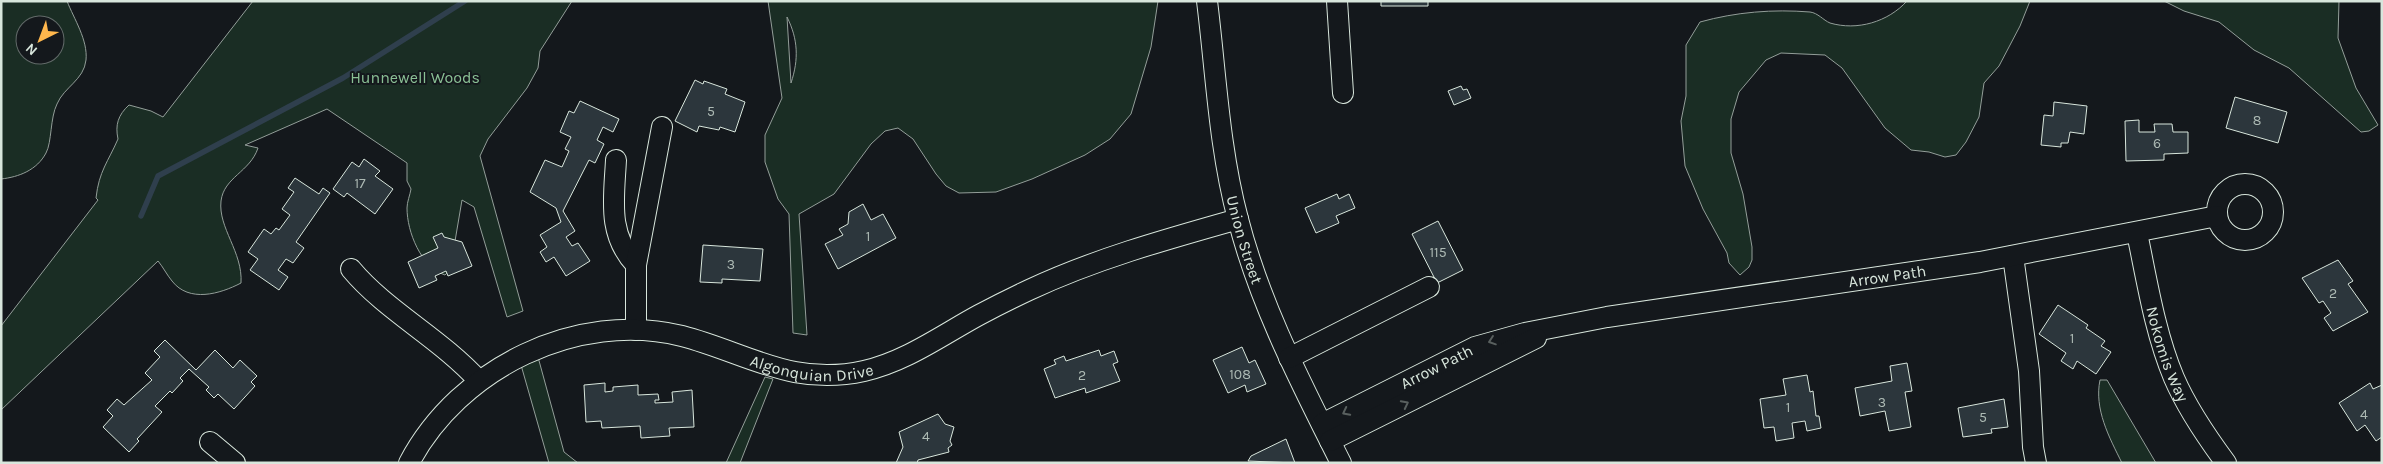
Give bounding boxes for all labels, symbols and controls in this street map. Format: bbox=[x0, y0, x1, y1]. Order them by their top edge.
north arrow bbox=[15, 15, 65, 65]
text: N bbox=[22, 40, 41, 59]
park label: Hunnewell Woods bbox=[350, 68, 480, 87]
house number: 5 bbox=[707, 103, 715, 120]
house number: 8 bbox=[2253, 112, 2261, 129]
house number: 6 bbox=[2153, 135, 2161, 152]
house number: 17 bbox=[354, 175, 366, 192]
street label: Union Street bbox=[1223, 194, 1267, 286]
house number: 1 bbox=[866, 228, 870, 245]
house number: 115 bbox=[1429, 244, 1447, 261]
house number: 3 bbox=[727, 256, 735, 273]
street label: Arrow Path bbox=[1847, 261, 1927, 291]
house number: 2 bbox=[2329, 285, 2337, 302]
street label: Nokomis Way bbox=[2143, 305, 2194, 405]
house number: 1 bbox=[2070, 330, 2074, 347]
one-way arrow bbox=[1488, 336, 1497, 346]
street label: Arrow Path bbox=[1397, 340, 1476, 393]
street label: Algonquian Drive bbox=[748, 350, 875, 385]
house number: 108 bbox=[1229, 366, 1251, 383]
house number: 2 bbox=[1078, 367, 1086, 384]
house number: 3 bbox=[1878, 394, 1886, 411]
house number: 1 bbox=[1786, 399, 1790, 416]
one-way arrow bbox=[1400, 400, 1409, 410]
one-way arrow bbox=[1342, 406, 1351, 416]
house number: 4 bbox=[2360, 406, 2368, 423]
house number: 5 bbox=[1979, 409, 1987, 426]
house number: 4 bbox=[922, 428, 930, 445]

